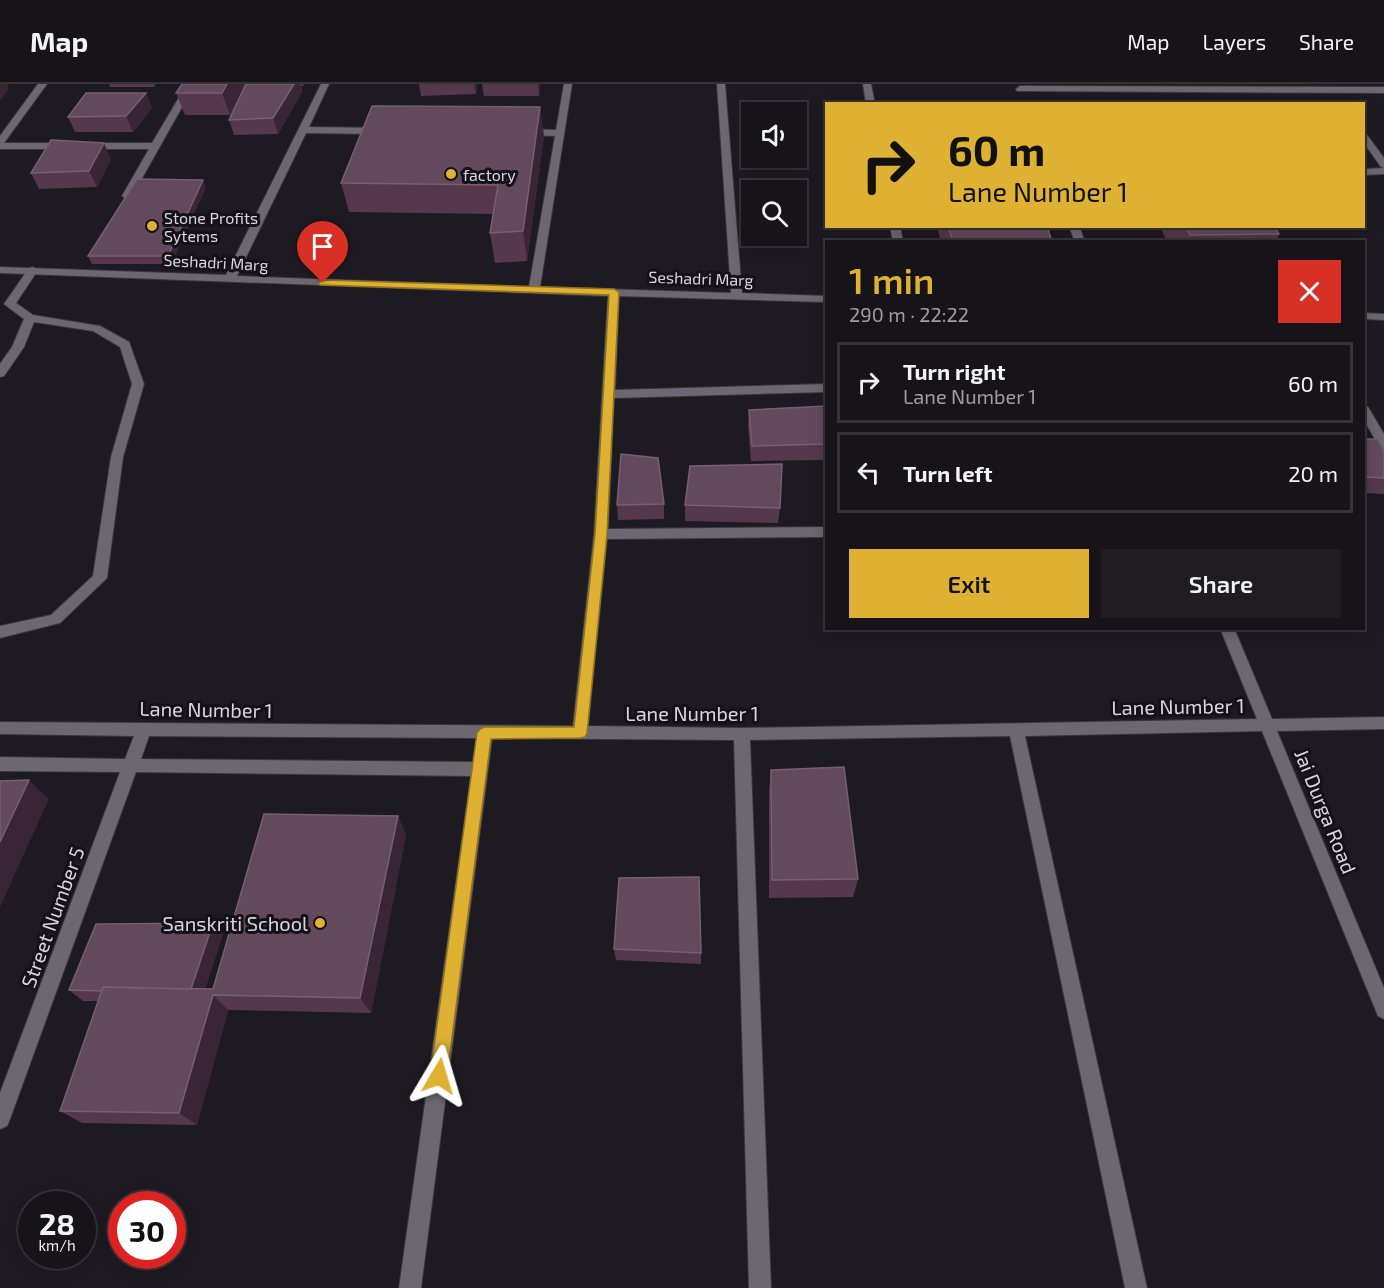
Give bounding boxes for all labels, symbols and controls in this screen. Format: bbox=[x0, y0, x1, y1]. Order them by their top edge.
text: Map bbox=[30, 24, 88, 58]
text: Map bbox=[1127, 29, 1169, 54]
text: Layers bbox=[1202, 29, 1266, 54]
text: Share bbox=[1299, 29, 1354, 54]
map controls bbox=[741, 102, 807, 246]
button: sound bbox=[741, 102, 807, 168]
text: 60 m bbox=[948, 124, 1045, 174]
icon: right bbox=[849, 126, 927, 204]
place label: factory bbox=[463, 165, 516, 184]
marker: factory bbox=[444, 167, 458, 181]
text: Lane Number 1 bbox=[948, 175, 1128, 207]
button: search bbox=[741, 180, 807, 246]
place label: Stone Profits Sytems bbox=[164, 208, 258, 245]
marker: Stone Profits Sytems bbox=[145, 219, 159, 233]
pin bbox=[297, 221, 348, 283]
icon: arrive bbox=[306, 230, 339, 263]
street label: Seshadri Marg bbox=[163, 250, 269, 274]
text: 1 min bbox=[849, 258, 934, 301]
button: close bbox=[1278, 260, 1341, 323]
street label: Seshadri Marg bbox=[648, 267, 754, 289]
text: 290 m · 22:22 bbox=[849, 302, 969, 326]
text: Turn right bbox=[903, 358, 1005, 384]
icon: right bbox=[852, 366, 885, 399]
text: 60 m bbox=[1288, 370, 1338, 396]
text: Lane Number 1 bbox=[903, 384, 1036, 408]
icon: left bbox=[852, 456, 885, 489]
text: Turn left bbox=[903, 460, 992, 486]
text: 20 m bbox=[1288, 460, 1338, 486]
button: Exit bbox=[849, 549, 1089, 618]
button: Share bbox=[1101, 549, 1341, 618]
street label: Lane Number 1 bbox=[1111, 693, 1245, 719]
street label: Lane Number 1 bbox=[139, 696, 273, 722]
street label: Lane Number 1 bbox=[625, 701, 759, 725]
street label: Jai Durga Road bbox=[1290, 745, 1362, 877]
street label: Street Number 5 bbox=[15, 843, 89, 991]
place label: Sanskriti School bbox=[163, 911, 308, 935]
marker: Sanskriti School bbox=[313, 916, 327, 930]
position arrow bbox=[407, 1044, 471, 1108]
speed limit sign: 30 bbox=[108, 1191, 186, 1269]
text: 28 bbox=[39, 1205, 75, 1241]
text: km/h bbox=[38, 1236, 76, 1254]

